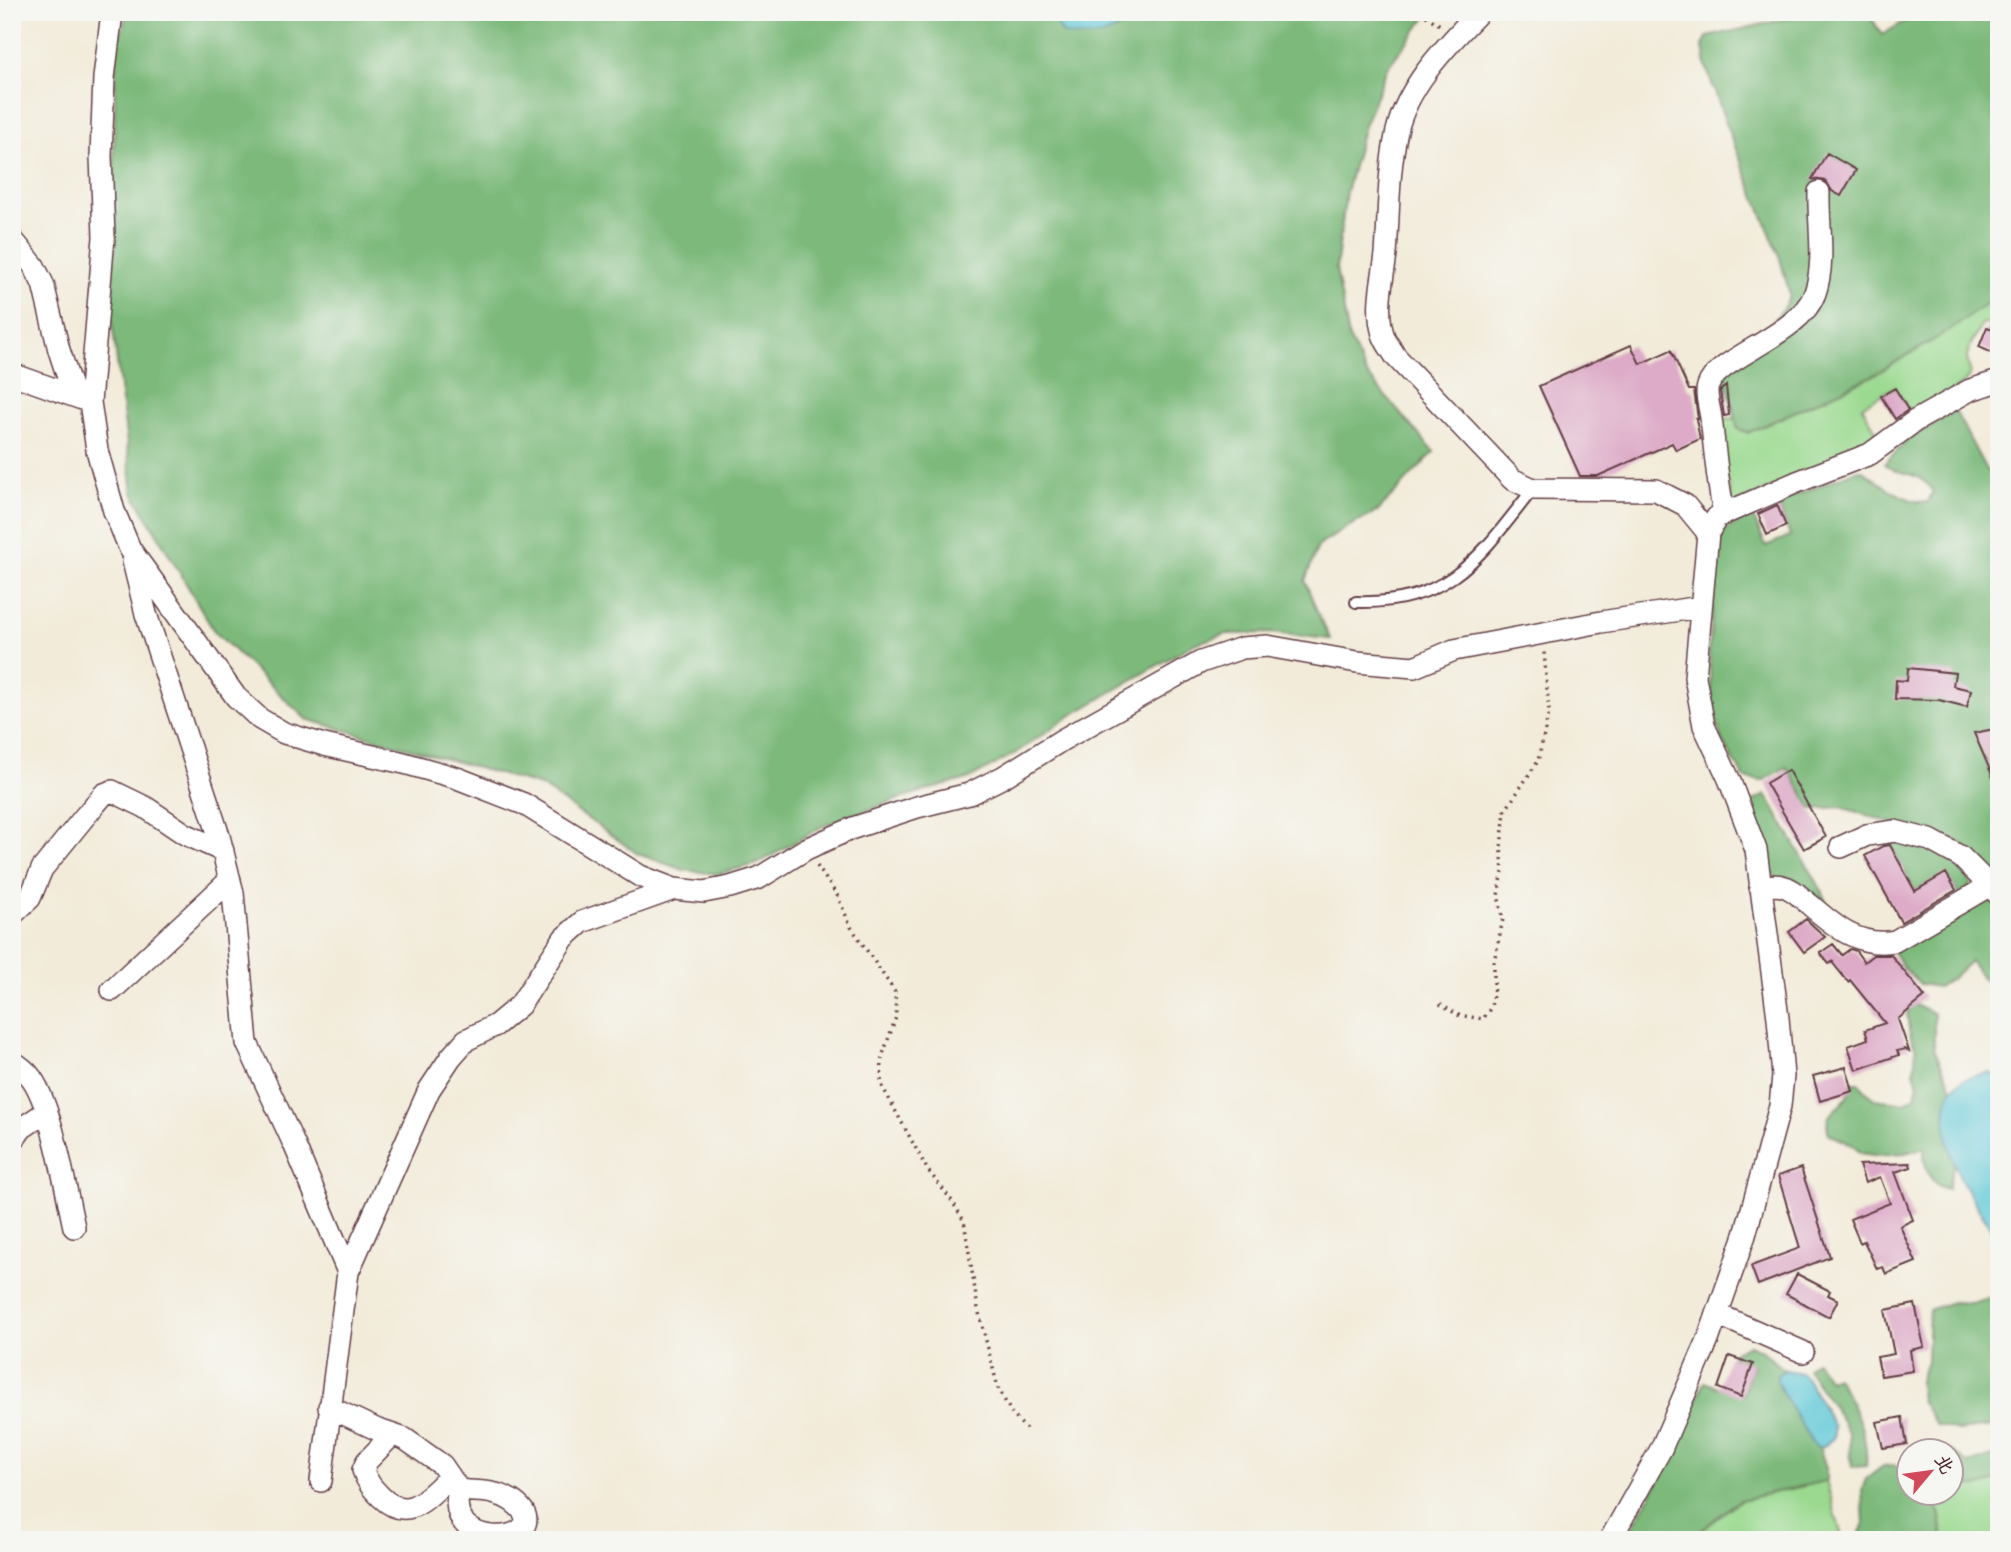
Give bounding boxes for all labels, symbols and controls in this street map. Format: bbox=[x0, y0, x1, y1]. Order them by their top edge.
north arrow bbox=[1896, 1436, 1966, 1506]
text: 北 bbox=[1925, 1449, 1961, 1480]

